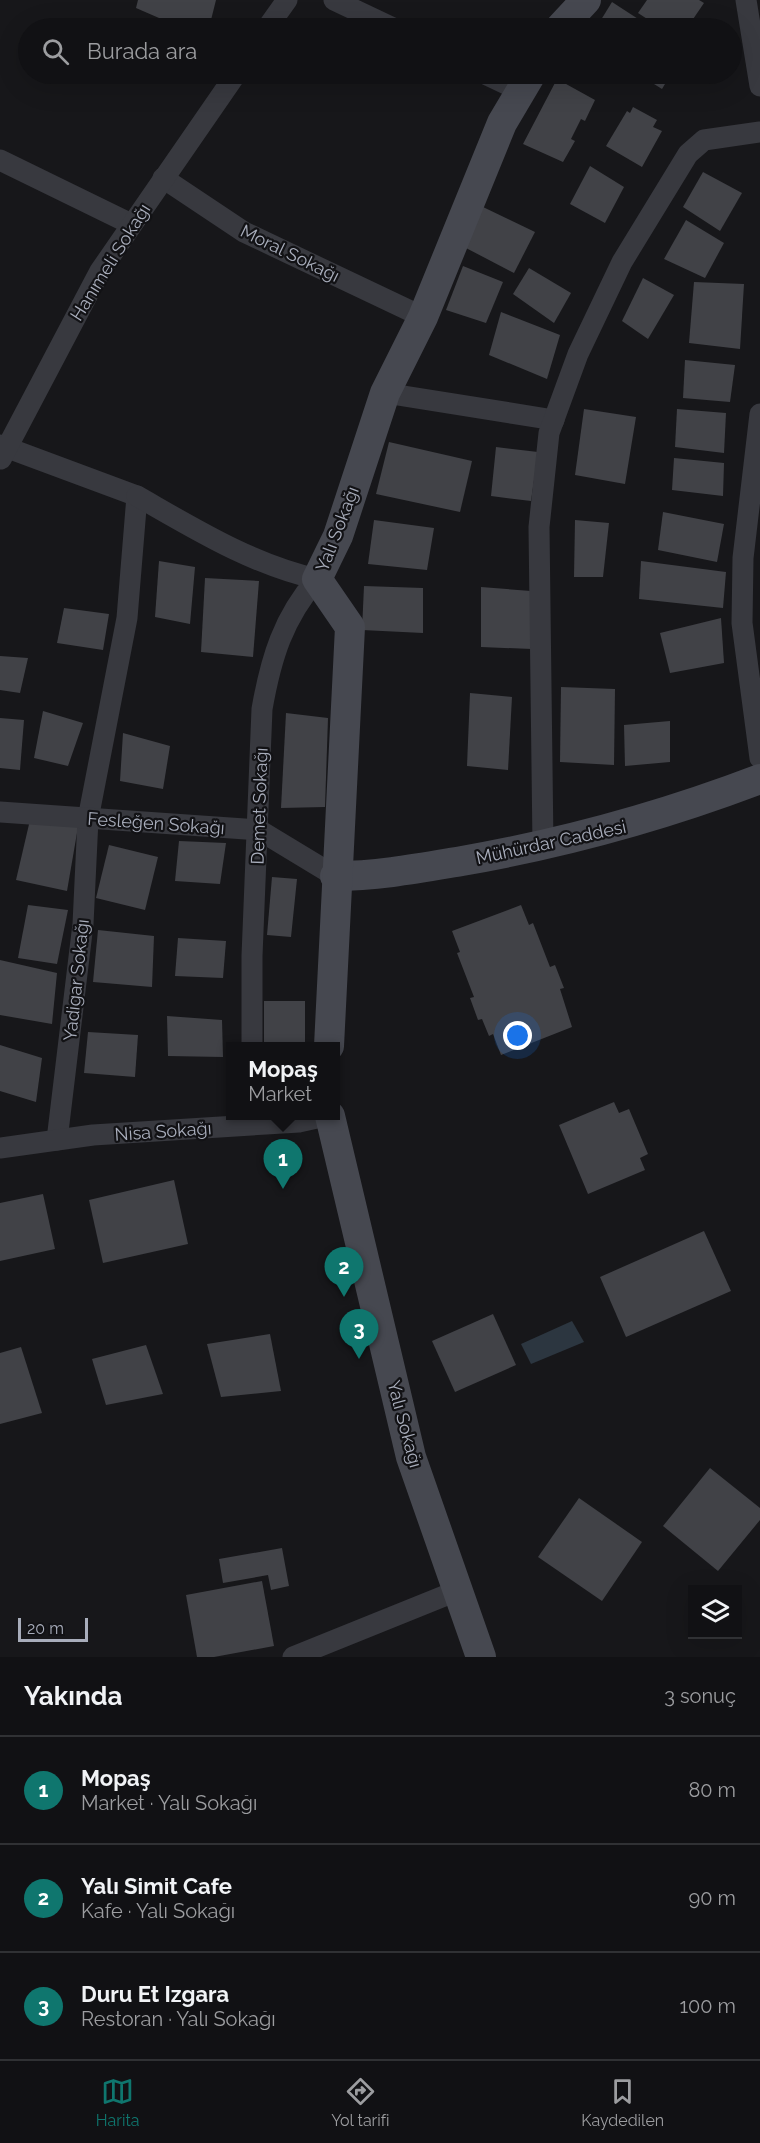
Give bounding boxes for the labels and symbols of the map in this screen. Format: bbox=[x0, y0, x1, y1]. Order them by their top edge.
street label: Hanımeli Sokağı bbox=[66, 200, 154, 324]
street label: Moral Sokağı bbox=[237, 220, 343, 286]
street label: Yalı Sokağı bbox=[311, 484, 363, 574]
street label: Demet Sokağı bbox=[246, 747, 272, 865]
street label: Fesleğen Sokağı bbox=[87, 808, 225, 838]
street label: Mühürdar Caddesi bbox=[474, 816, 628, 868]
street label: Yadigar Sokağı bbox=[59, 918, 93, 1042]
your location bbox=[503, 1021, 532, 1050]
street label: Nisa Sokağı bbox=[114, 1117, 212, 1145]
pin: 1 bbox=[264, 1140, 302, 1189]
pin: 2 bbox=[324, 1248, 364, 1297]
pin: 3 bbox=[340, 1310, 378, 1359]
street label: Yalı Sokağı bbox=[383, 1378, 427, 1470]
scale bar bbox=[18, 1615, 88, 1642]

